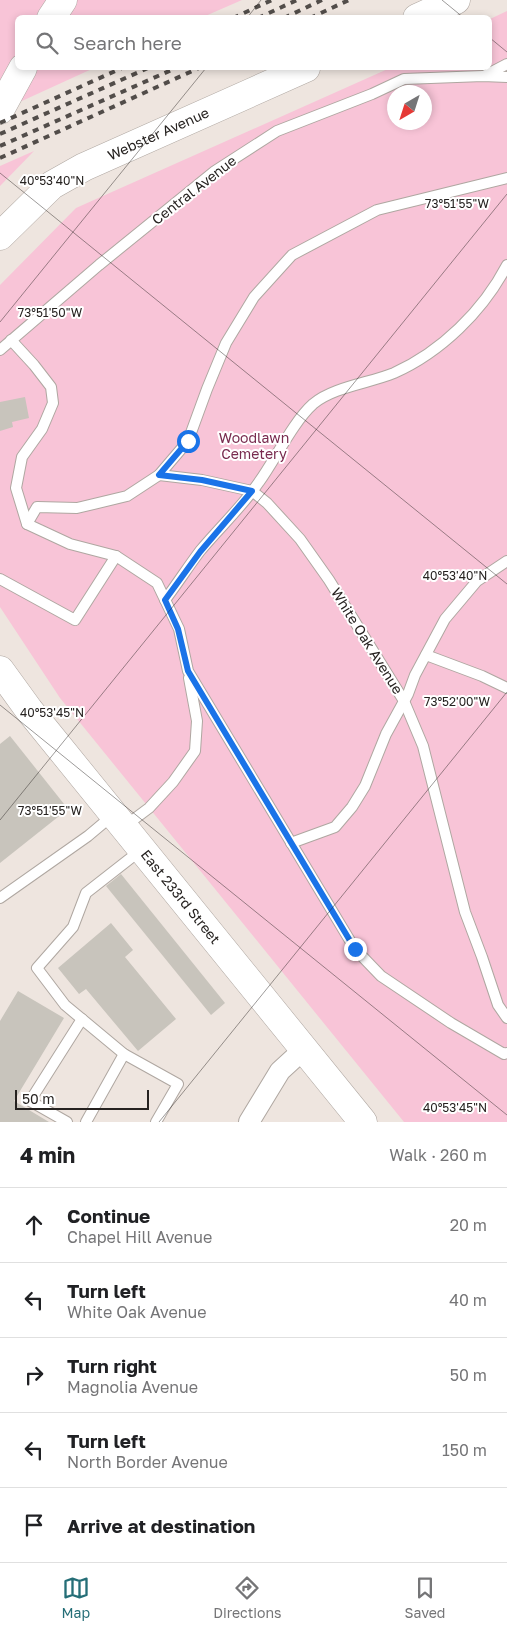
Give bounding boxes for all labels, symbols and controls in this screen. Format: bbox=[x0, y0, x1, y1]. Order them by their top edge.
search box bbox=[15, 15, 492, 70]
icon: search bbox=[33, 29, 61, 57]
text: Search here bbox=[73, 31, 182, 54]
north arrow bbox=[387, 85, 432, 130]
street label: Webster Avenue bbox=[105, 103, 212, 163]
street label: Central Avenue bbox=[148, 151, 239, 228]
text: 40°53'40"N bbox=[20, 173, 84, 188]
text: 73°51'55"W bbox=[425, 196, 489, 211]
text: 73°51'50"W bbox=[18, 305, 83, 320]
park label: Woodlawn Cemetery bbox=[219, 429, 289, 462]
route start bbox=[177, 430, 200, 453]
text: 40°53'40"N bbox=[423, 568, 487, 583]
street label: White Oak Avenue bbox=[328, 584, 407, 697]
text: 73°52'00"W bbox=[424, 694, 490, 709]
text: 40°53'45"N bbox=[20, 705, 84, 720]
text: 73°51'55"W bbox=[18, 803, 82, 818]
street label: East 233rd Street bbox=[138, 846, 224, 947]
route end bbox=[344, 938, 367, 961]
scale bar bbox=[15, 1087, 149, 1110]
text: 50 m bbox=[22, 1090, 55, 1107]
text: 40°53'45"N bbox=[423, 1100, 487, 1115]
text: 4 min bbox=[20, 1142, 75, 1168]
text: Walk · 260 m bbox=[389, 1145, 487, 1165]
text: Continue bbox=[67, 1204, 150, 1227]
icon: ahead bbox=[20, 1211, 48, 1239]
text: 20 m bbox=[450, 1215, 487, 1235]
text: Chapel Hill Avenue bbox=[67, 1227, 212, 1247]
text: Turn left bbox=[67, 1279, 146, 1302]
icon: left bbox=[20, 1286, 48, 1314]
text: 40 m bbox=[449, 1290, 487, 1310]
text: White Oak Avenue bbox=[67, 1302, 207, 1322]
text: Turn right bbox=[67, 1354, 157, 1377]
icon: right bbox=[20, 1361, 48, 1389]
text: 50 m bbox=[450, 1365, 487, 1385]
text: Magnolia Avenue bbox=[67, 1377, 198, 1397]
text: Turn left bbox=[67, 1429, 146, 1452]
icon: left bbox=[20, 1436, 48, 1464]
text: 150 m bbox=[442, 1440, 487, 1460]
text: North Border Avenue bbox=[67, 1452, 228, 1472]
icon: arrive bbox=[20, 1511, 48, 1539]
text: Arrive at destination bbox=[67, 1514, 255, 1537]
tab: Map bbox=[62, 1574, 90, 1621]
tab: Directions bbox=[213, 1574, 282, 1621]
tab: Saved bbox=[405, 1574, 445, 1621]

